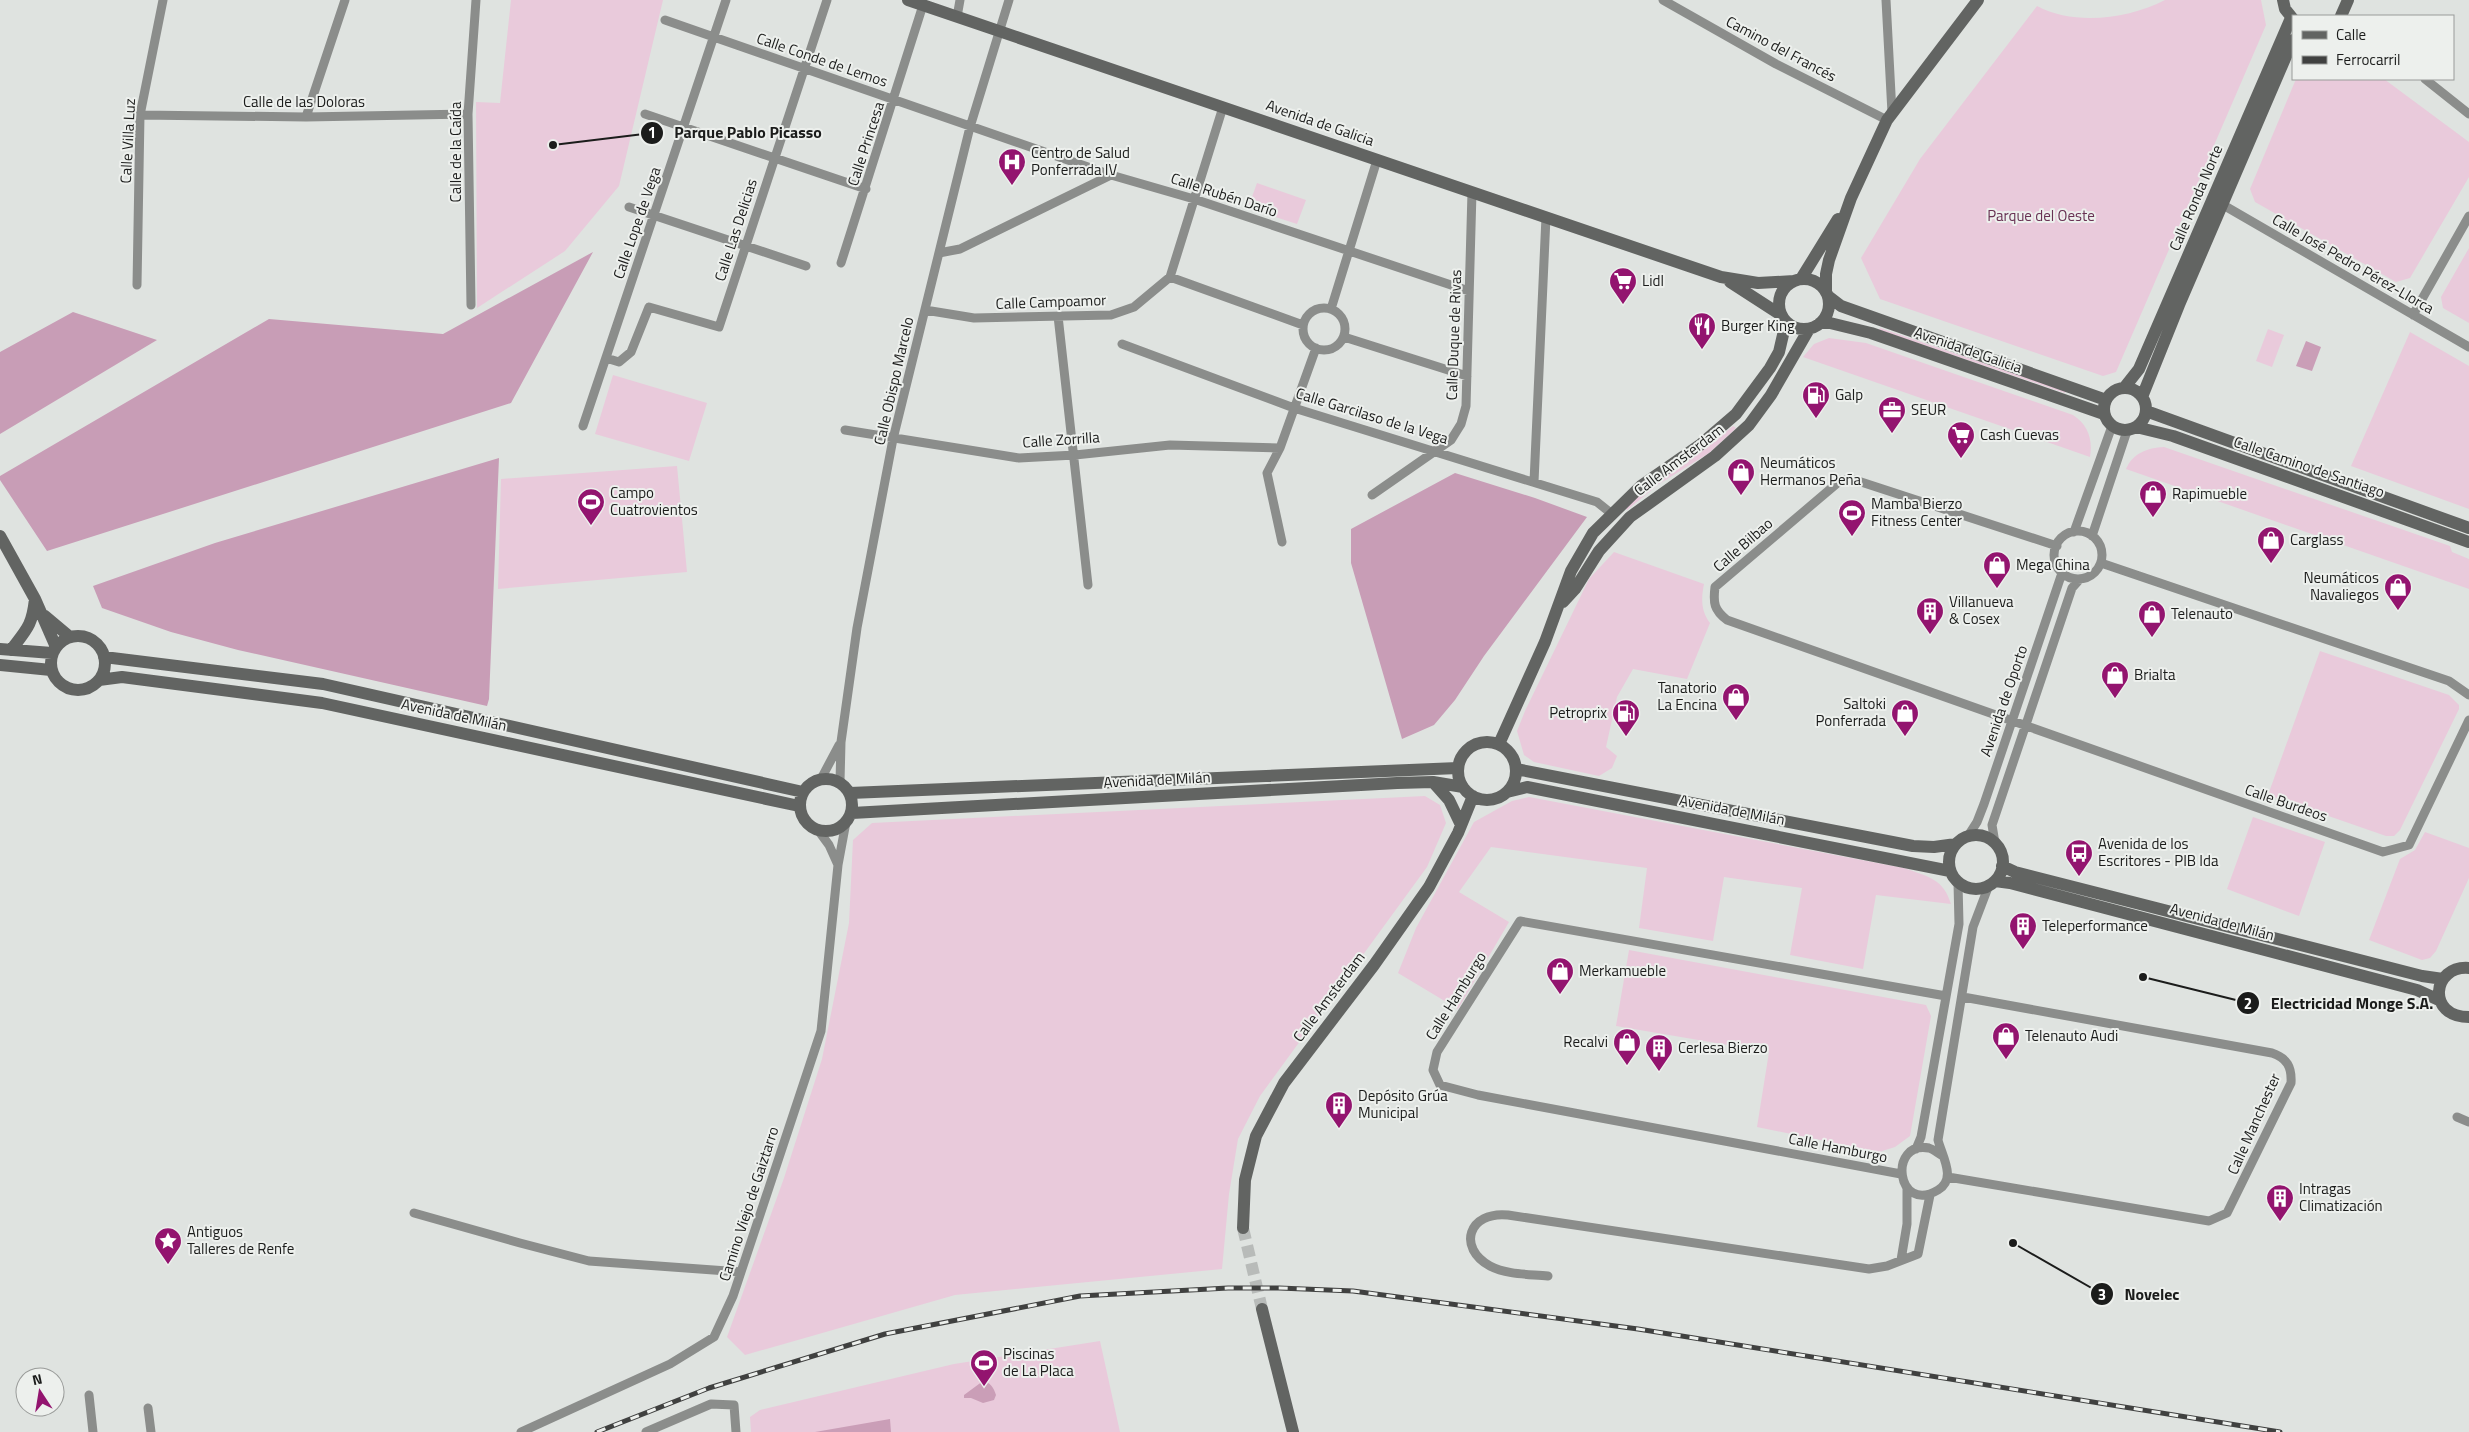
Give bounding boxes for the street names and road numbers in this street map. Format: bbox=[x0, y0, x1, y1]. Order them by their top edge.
street label: Camino del Francés bbox=[1722, 10, 1841, 87]
street label: Calle Conde de Lemos bbox=[754, 26, 891, 93]
street label: Calle de las Doloras bbox=[243, 90, 365, 113]
street label: Avenida de Galicia bbox=[1263, 93, 1378, 152]
street label: Calle Villa Luz bbox=[114, 98, 141, 184]
street label: Calle Princesa bbox=[841, 98, 890, 189]
street label: Calle de la Caída bbox=[444, 101, 467, 202]
street label: Calle Ronda Norte bbox=[2163, 141, 2228, 254]
street label: Calle Lope de Vega bbox=[607, 163, 667, 282]
street label: Calle Rubén Darío bbox=[1168, 166, 1281, 223]
street label: Calle Las Delicias bbox=[708, 176, 763, 284]
street label: Calle José Pedro Pérez-Llorca bbox=[2268, 208, 2439, 320]
street label: Calle Duque de Rivas bbox=[1440, 269, 1467, 401]
street label: Calle Campoamor bbox=[995, 288, 1107, 315]
street label: Calle Obispo Marcelo bbox=[868, 314, 919, 447]
street label: Avenida de Galicia bbox=[1911, 320, 2026, 379]
street label: Calle Garcilaso de la Vega bbox=[1293, 381, 1452, 450]
street label: Calle Amsterdam bbox=[1629, 418, 1729, 501]
street label: Calle Zorrilla bbox=[1022, 425, 1101, 454]
street label: Calle Camino de Santiago bbox=[2231, 430, 2388, 503]
street label: Calle Bilbao bbox=[1708, 512, 1778, 577]
street label: Avenida de Oporto bbox=[1974, 642, 2033, 760]
street label: Avenida de Milán bbox=[399, 692, 509, 737]
street label: Avenida de Milán bbox=[1103, 765, 1211, 794]
street label: Calle Burdeos bbox=[2242, 778, 2331, 827]
street label: Avenida de Milán bbox=[1677, 788, 1787, 831]
street label: Avenida de Milán bbox=[2167, 897, 2277, 946]
street label: Calle Amsterdam bbox=[1287, 947, 1370, 1047]
street label: Calle Hamburgo bbox=[1419, 947, 1492, 1044]
street label: Calle Manchester bbox=[2221, 1069, 2286, 1178]
street label: Camino Viejo de Gaiztarro bbox=[713, 1123, 784, 1284]
street label: Calle Hamburgo bbox=[1787, 1127, 1890, 1168]

